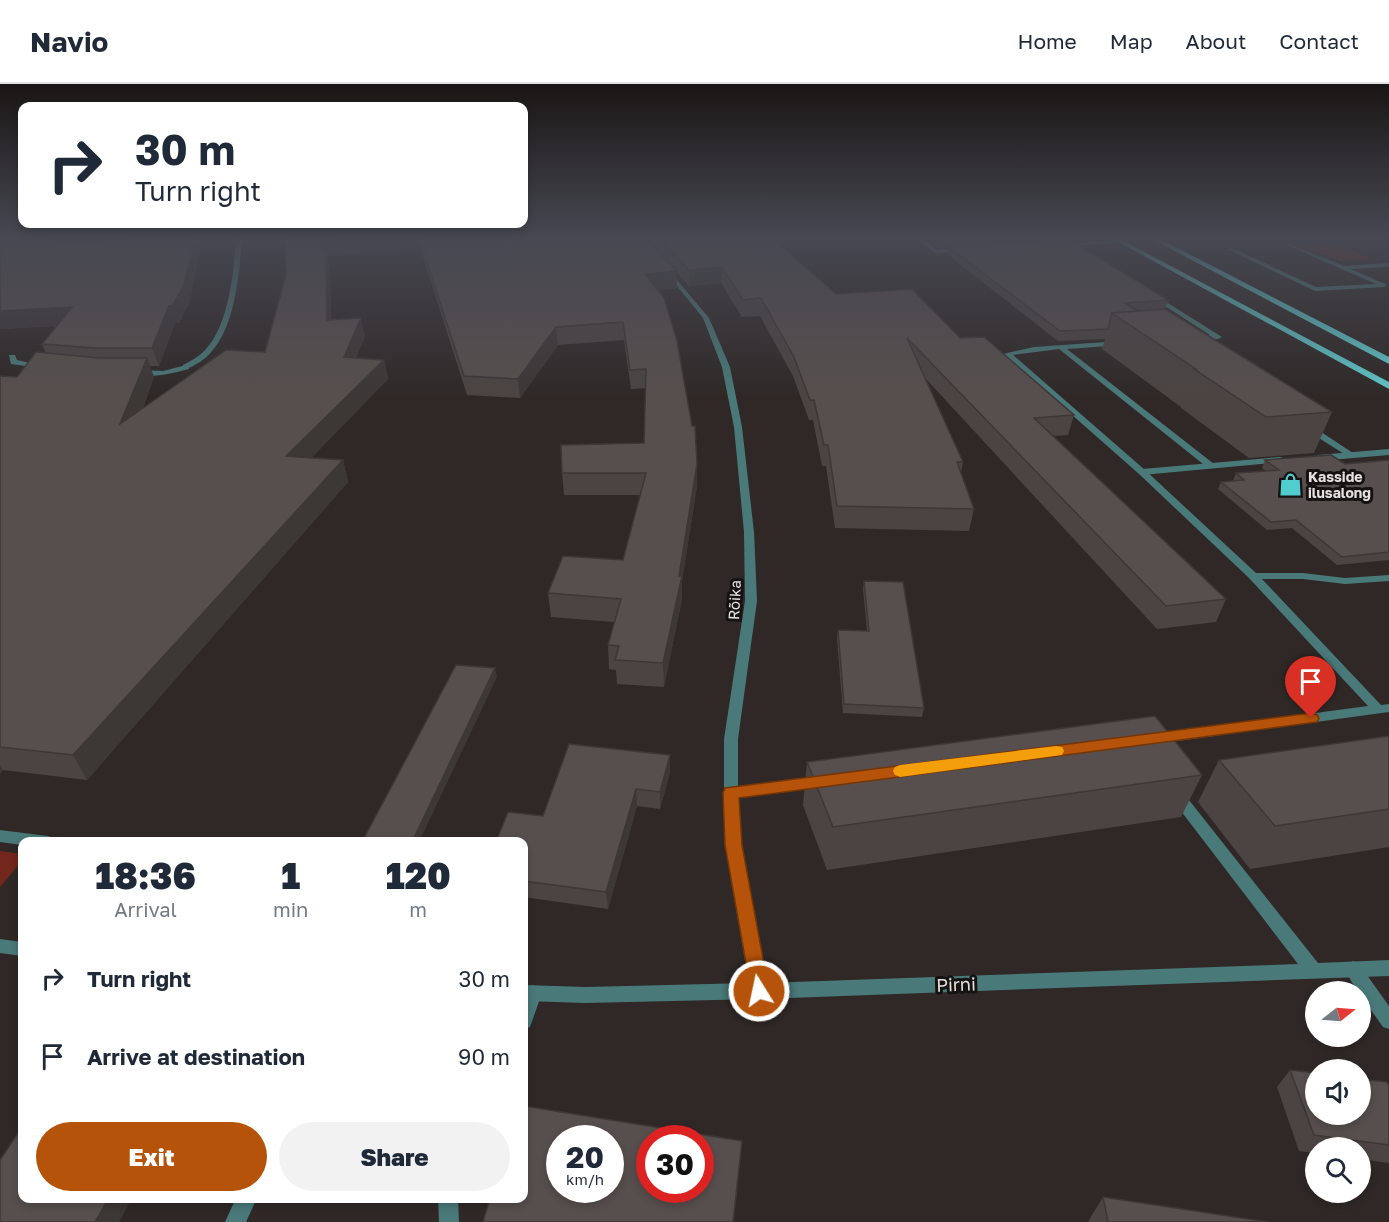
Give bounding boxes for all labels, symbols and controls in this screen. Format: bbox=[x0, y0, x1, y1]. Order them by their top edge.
text: Navio bbox=[30, 25, 108, 58]
text: Home bbox=[1017, 28, 1077, 54]
text: Map bbox=[1110, 28, 1153, 54]
text: About bbox=[1186, 28, 1246, 54]
text: Contact bbox=[1279, 28, 1359, 54]
text: 30 m bbox=[135, 124, 235, 174]
icon: right bbox=[36, 126, 114, 204]
text: Turn right bbox=[135, 175, 261, 207]
place label: Kasside ilusalong bbox=[1308, 468, 1371, 501]
shop icon: Kasside ilusalong bbox=[1277, 471, 1303, 497]
street label: Rõika bbox=[724, 580, 744, 620]
pin bbox=[1285, 656, 1336, 718]
icon: arrive bbox=[1294, 665, 1327, 698]
text: 18:36 bbox=[95, 854, 196, 897]
text: 1 bbox=[281, 854, 300, 897]
text: 120 bbox=[386, 854, 451, 897]
text: Arrival bbox=[114, 897, 177, 921]
text: min bbox=[273, 897, 308, 921]
text: m bbox=[409, 897, 427, 921]
position arrow bbox=[727, 959, 791, 1023]
icon: right bbox=[36, 962, 69, 995]
text: Turn right bbox=[87, 965, 191, 992]
text: 30 m bbox=[459, 965, 510, 992]
street label: Pirni bbox=[936, 972, 976, 996]
north arrow bbox=[1305, 981, 1371, 1047]
map controls bbox=[1305, 981, 1371, 1203]
icon: arrive bbox=[36, 1040, 69, 1073]
text: Arrive at destination bbox=[87, 1043, 305, 1070]
text: 90 m bbox=[458, 1043, 510, 1070]
button: sound bbox=[1305, 1059, 1371, 1125]
button: Exit bbox=[36, 1122, 267, 1191]
button: Share bbox=[279, 1122, 510, 1191]
speed limit sign: 30 bbox=[636, 1125, 714, 1203]
button: search bbox=[1305, 1137, 1371, 1203]
text: 20 bbox=[566, 1139, 604, 1175]
text: km/h bbox=[566, 1170, 604, 1188]

